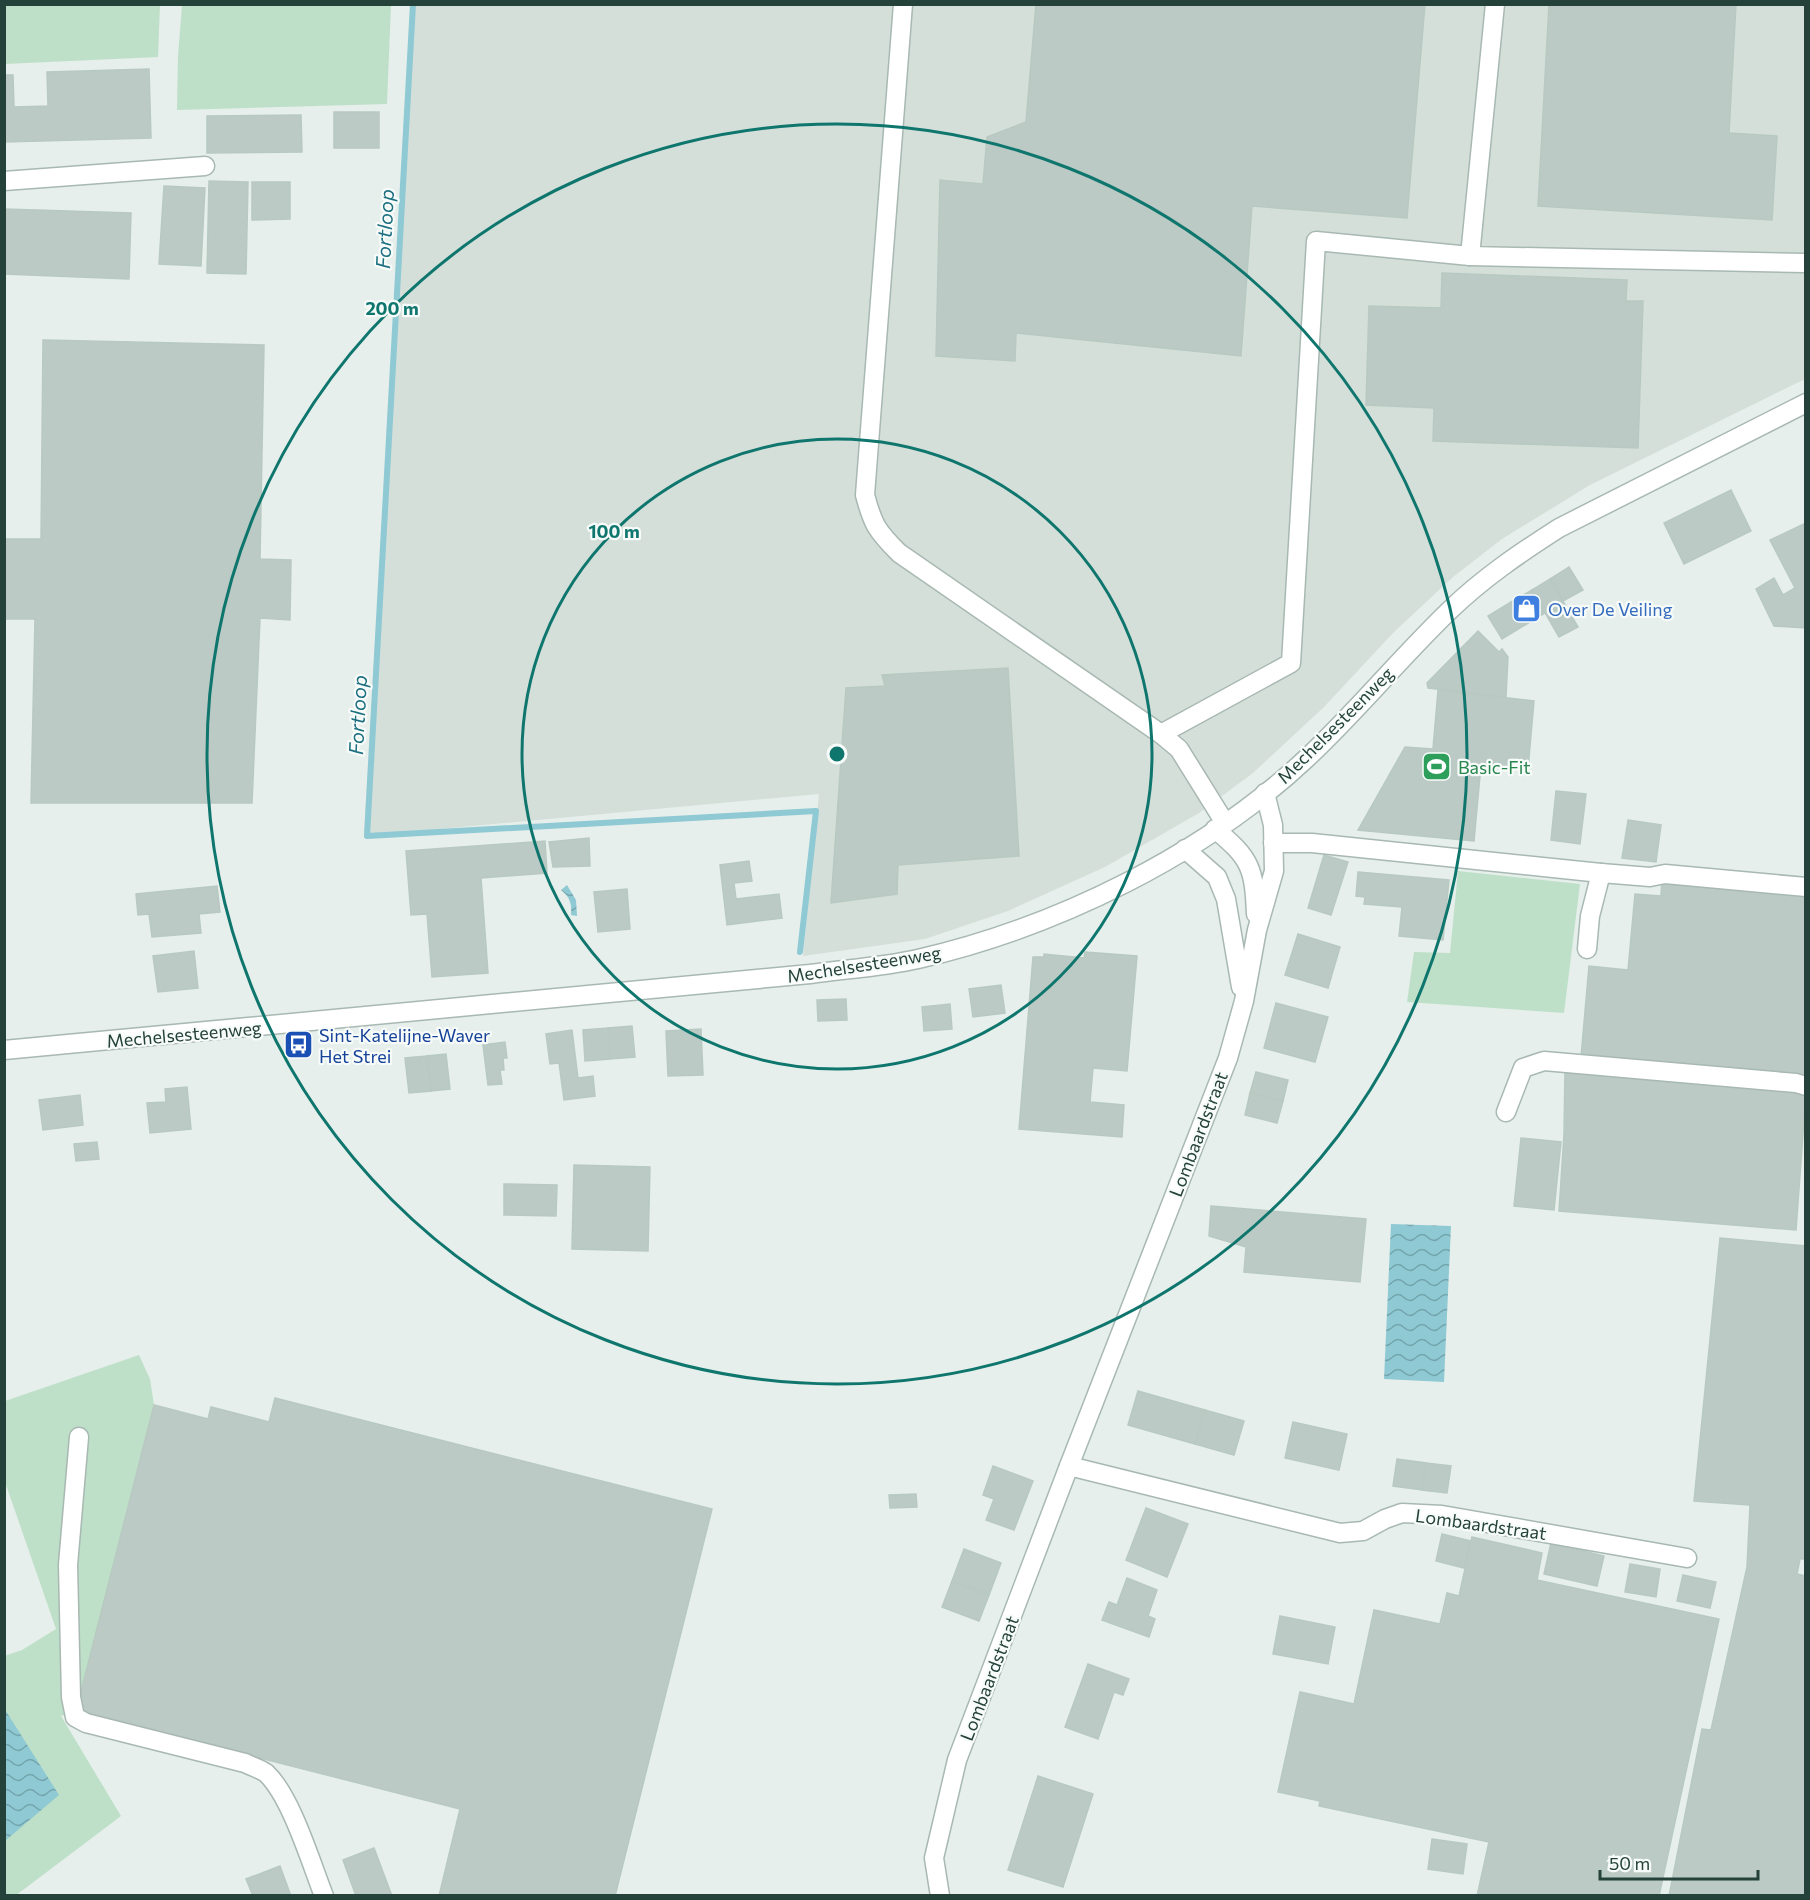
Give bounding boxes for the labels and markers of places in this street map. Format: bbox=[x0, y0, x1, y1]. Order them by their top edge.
shop icon: Over De Veiling bbox=[1511, 593, 1543, 625]
place label: Over De Veiling bbox=[1548, 598, 1673, 620]
centre of rings bbox=[827, 744, 847, 764]
sports icon: Basic-Fit bbox=[1421, 751, 1453, 783]
place label: Basic-Fit bbox=[1458, 756, 1531, 778]
place label: Sint-Katelijne-Waver Het Strei bbox=[319, 1024, 490, 1067]
bus stop icon: Sint-Katelijne-Waver Het Strei bbox=[282, 1029, 314, 1061]

